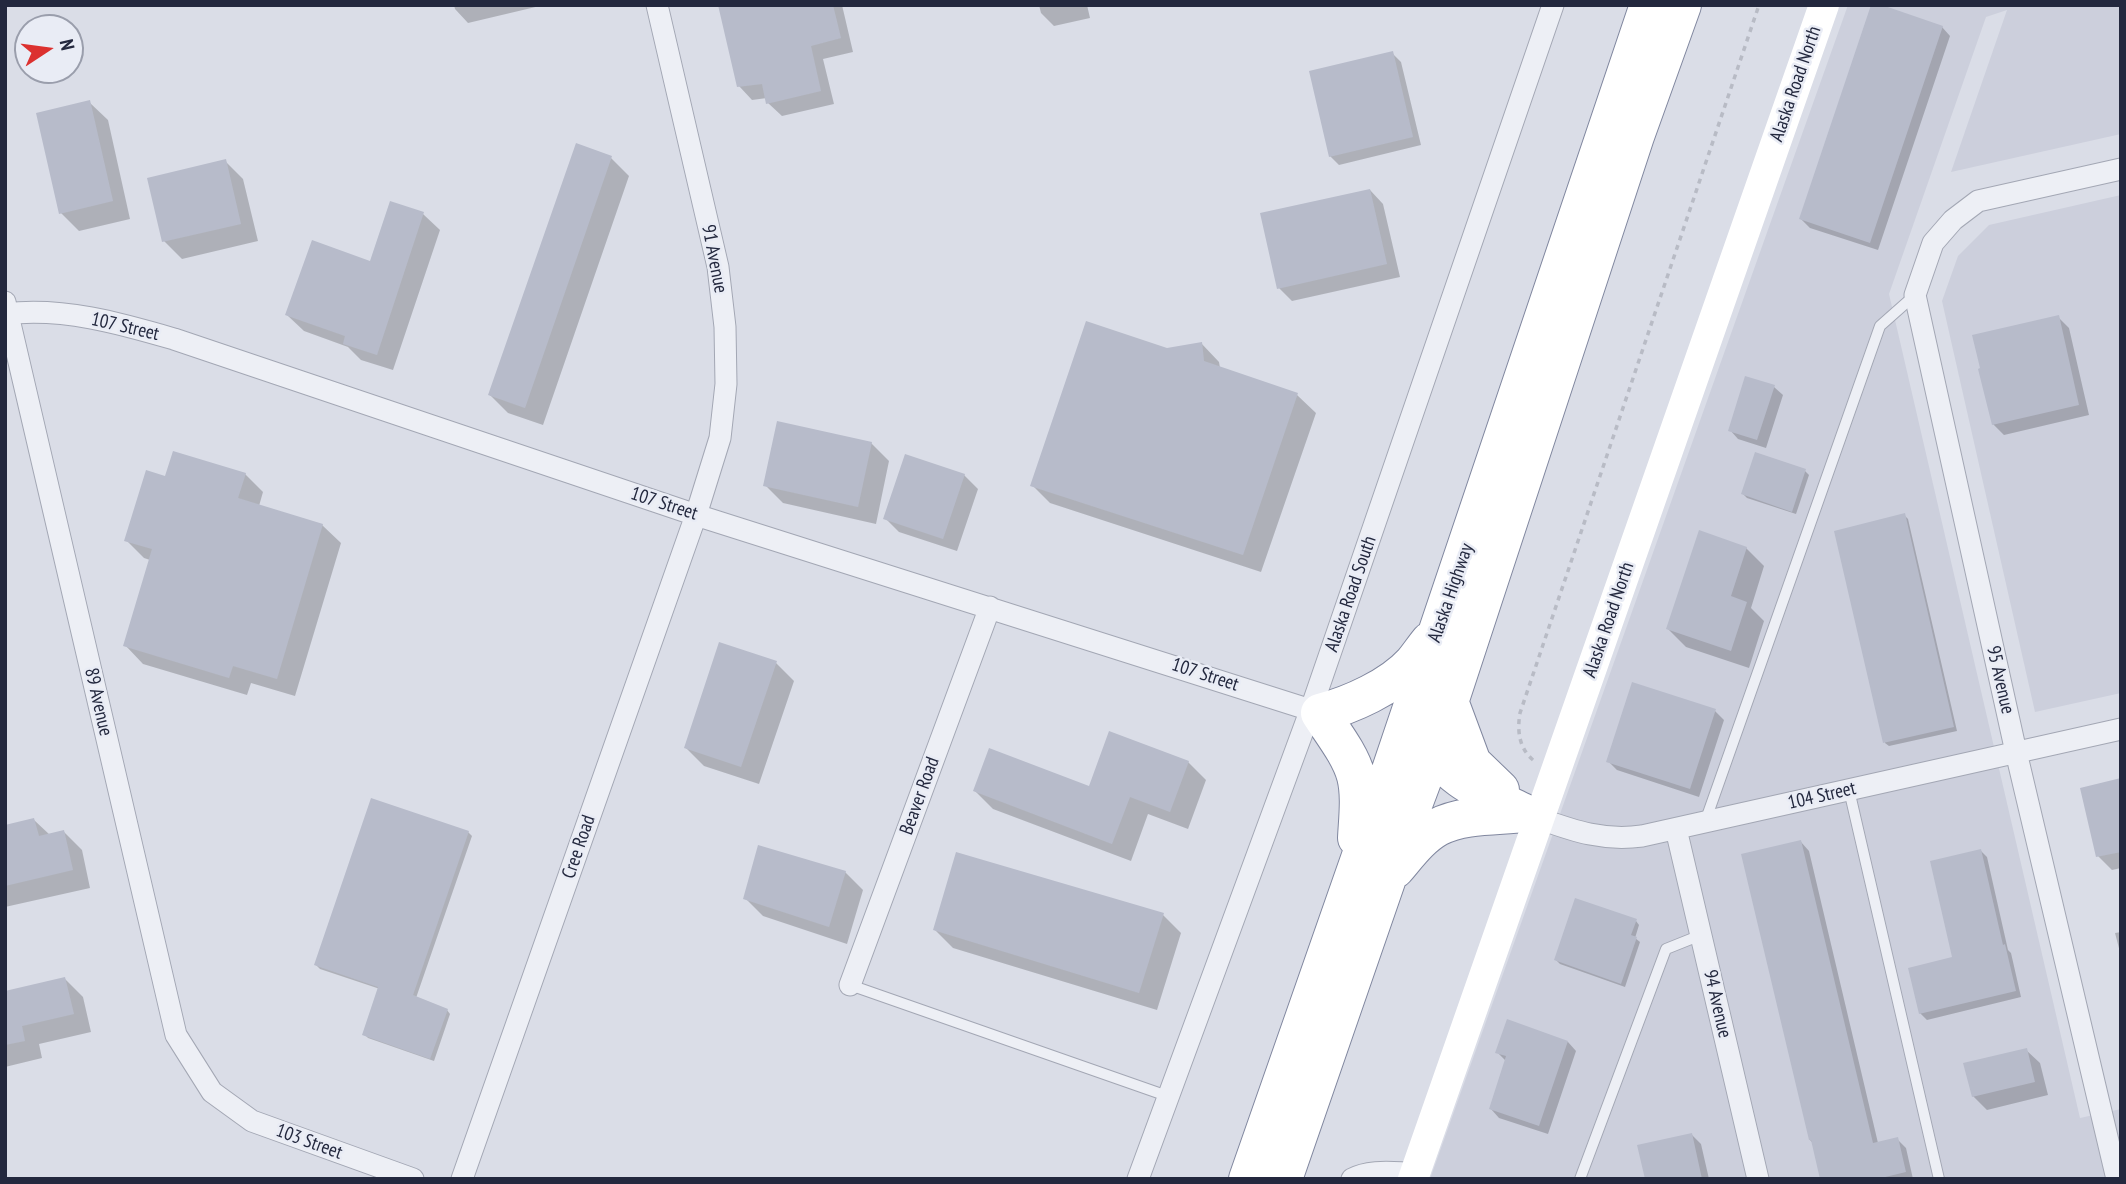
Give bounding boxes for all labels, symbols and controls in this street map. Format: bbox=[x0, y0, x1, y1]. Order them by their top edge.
north arrow bbox=[14, 14, 84, 84]
street label: Alaska Road North bbox=[1766, 23, 1826, 145]
text: N bbox=[55, 37, 80, 52]
street label: 91 Avenue bbox=[696, 223, 732, 295]
street label: 107 Street bbox=[89, 308, 161, 346]
street label: 107 Street bbox=[628, 482, 700, 526]
street label: Alaska Road South bbox=[1321, 533, 1381, 655]
street label: Alaska Highway bbox=[1423, 540, 1479, 646]
street label: Alaska Road North bbox=[1579, 559, 1639, 681]
street label: 95 Avenue bbox=[1981, 644, 2019, 716]
street label: 107 Street bbox=[1169, 653, 1241, 697]
street label: 89 Avenue bbox=[79, 666, 117, 738]
street label: Beaver Road bbox=[895, 754, 945, 838]
street label: 104 Street bbox=[1786, 777, 1858, 815]
street label: Cree Road bbox=[558, 812, 600, 882]
street label: 94 Avenue bbox=[1698, 968, 1736, 1040]
street label: 103 Street bbox=[273, 1119, 345, 1165]

